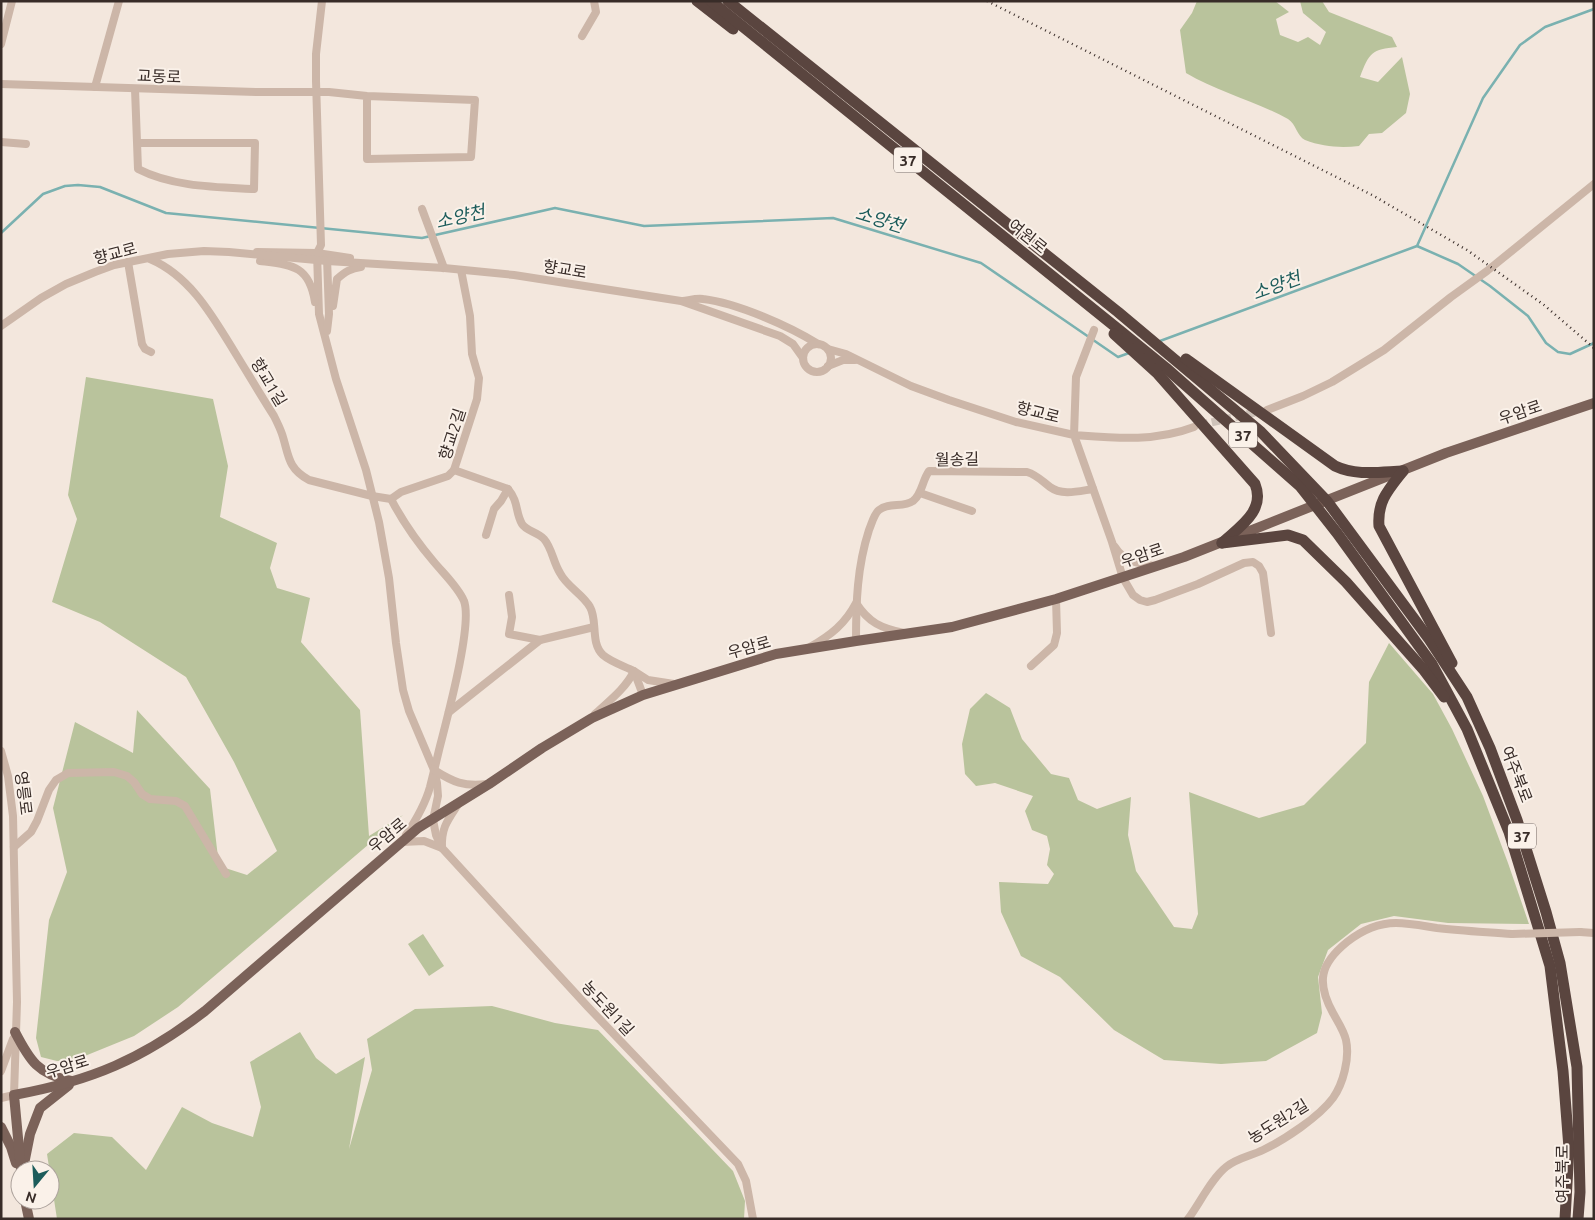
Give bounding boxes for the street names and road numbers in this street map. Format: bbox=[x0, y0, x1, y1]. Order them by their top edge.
street label: 교동로 bbox=[137, 66, 182, 86]
road number: 37 bbox=[894, 148, 922, 172]
street label: 여원로 bbox=[1005, 215, 1051, 257]
street label: 향교로 bbox=[91, 239, 139, 267]
street label: 향교로 bbox=[542, 257, 588, 281]
street label: 향교1길 bbox=[248, 355, 290, 409]
street label: 우암로 bbox=[1496, 396, 1544, 428]
street label: 향교로 bbox=[1014, 398, 1062, 426]
street label: 향교2길 bbox=[435, 406, 469, 462]
road number: 37 bbox=[1229, 422, 1257, 448]
street label: 월송길 bbox=[935, 450, 979, 468]
street label: 우암로 bbox=[1118, 539, 1166, 571]
street label: 우암로 bbox=[725, 632, 773, 662]
street label: 여주북로 bbox=[1498, 743, 1536, 805]
street label: 영릉로 bbox=[12, 770, 36, 816]
street label: 우암로 bbox=[364, 814, 410, 856]
road number: 37 bbox=[1508, 824, 1536, 848]
street label: 농도원1길 bbox=[578, 977, 638, 1039]
street label: 우암로 bbox=[43, 1051, 91, 1081]
street label: 농도원2길 bbox=[1244, 1095, 1312, 1147]
street label: 여주북로 bbox=[1553, 1144, 1571, 1203]

